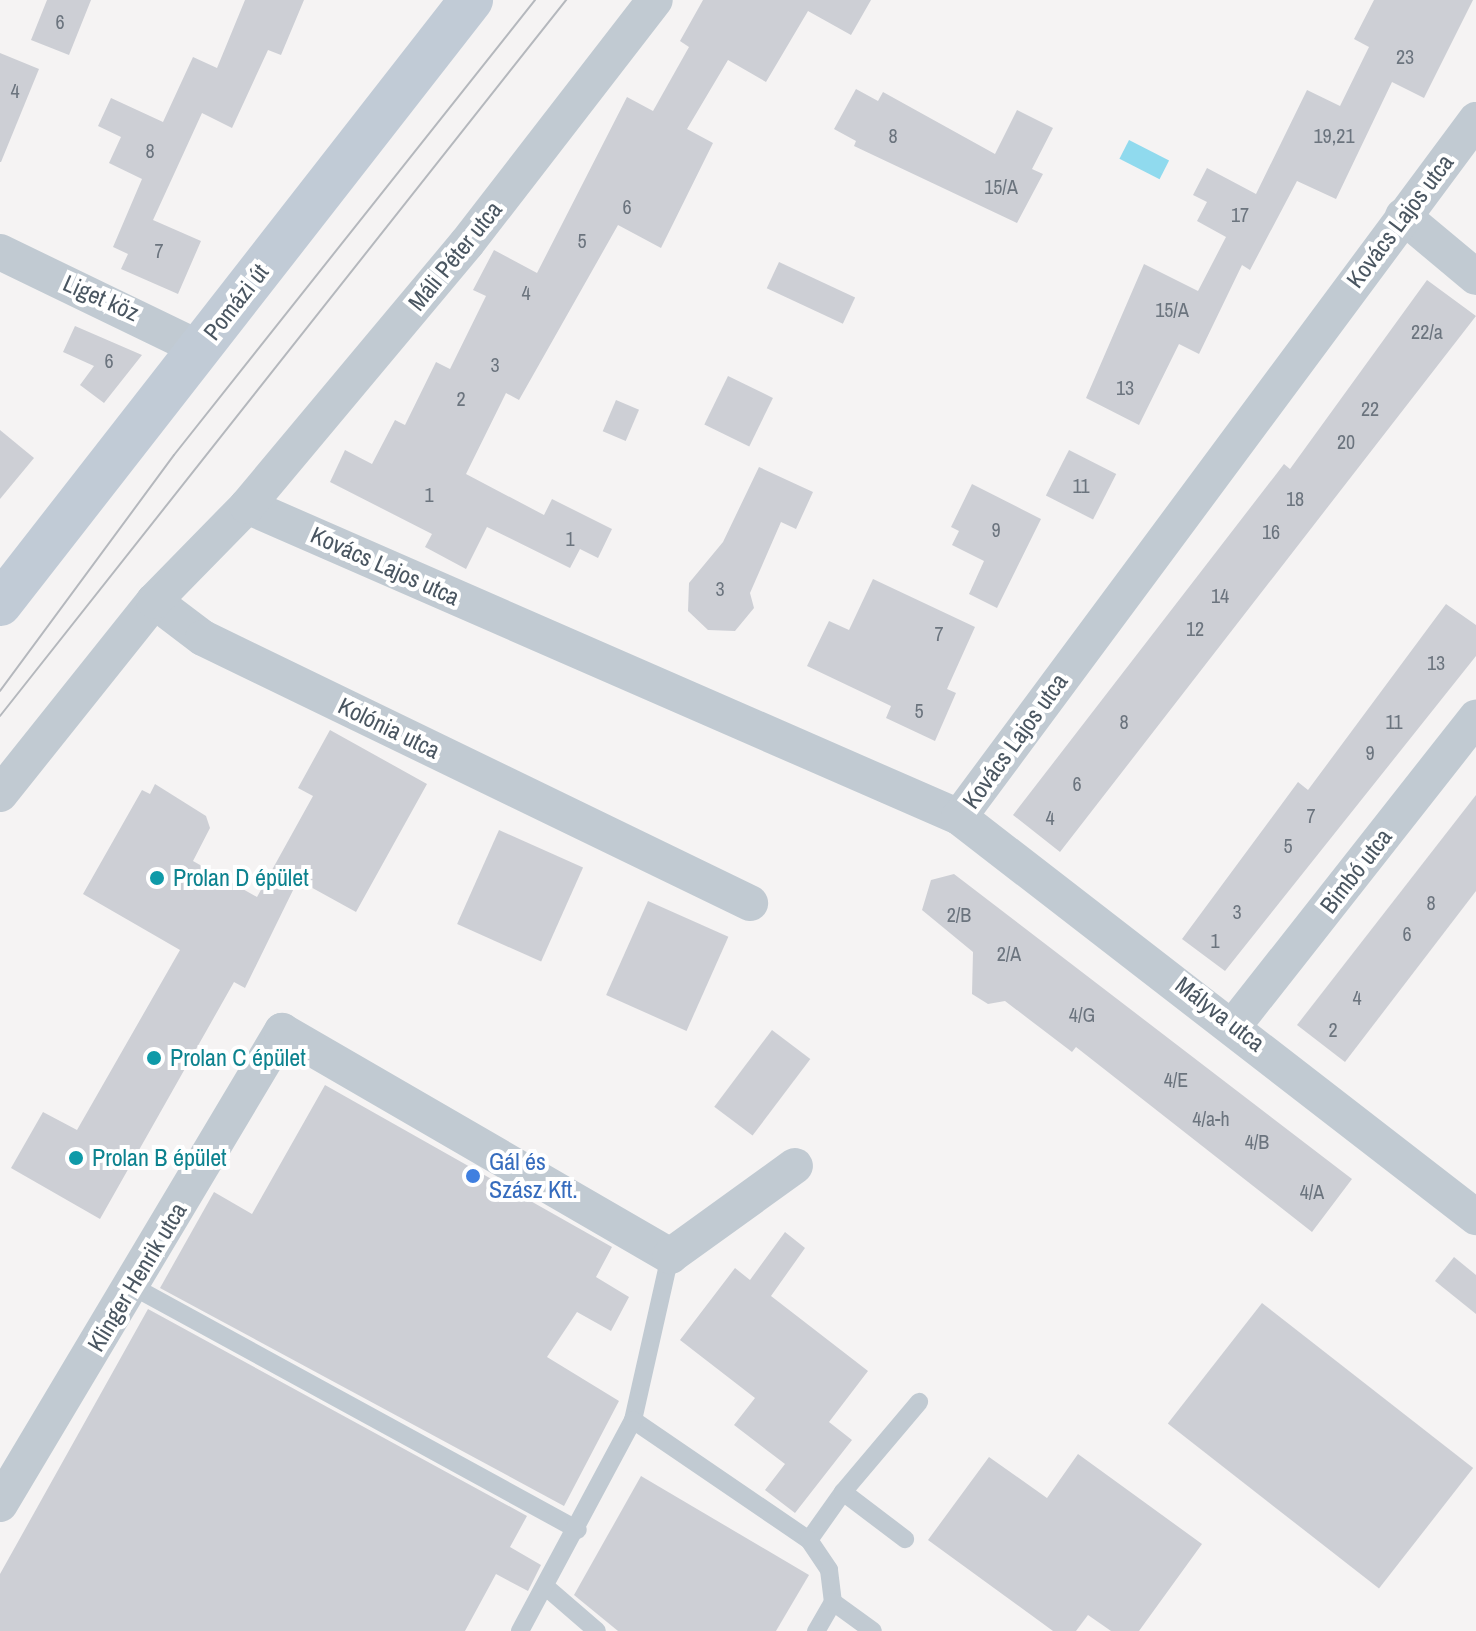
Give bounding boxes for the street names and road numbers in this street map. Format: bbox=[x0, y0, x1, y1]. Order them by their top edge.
street label: Kovács Lajos utca bbox=[1340, 149, 1460, 293]
street label: Máli Péter utca bbox=[402, 196, 508, 316]
street label: Pomázi út bbox=[197, 258, 275, 346]
street label: Liget köz bbox=[59, 269, 143, 327]
street label: Kovács Lajos utca bbox=[306, 520, 464, 612]
street label: Kovács Lajos utca bbox=[956, 668, 1074, 814]
street label: Kolónia utca bbox=[334, 691, 444, 765]
street label: Bimbó utca bbox=[1314, 823, 1398, 919]
street label: Mályva utca bbox=[1170, 970, 1270, 1058]
street label: Klinger Henrik utca bbox=[81, 1197, 193, 1357]

